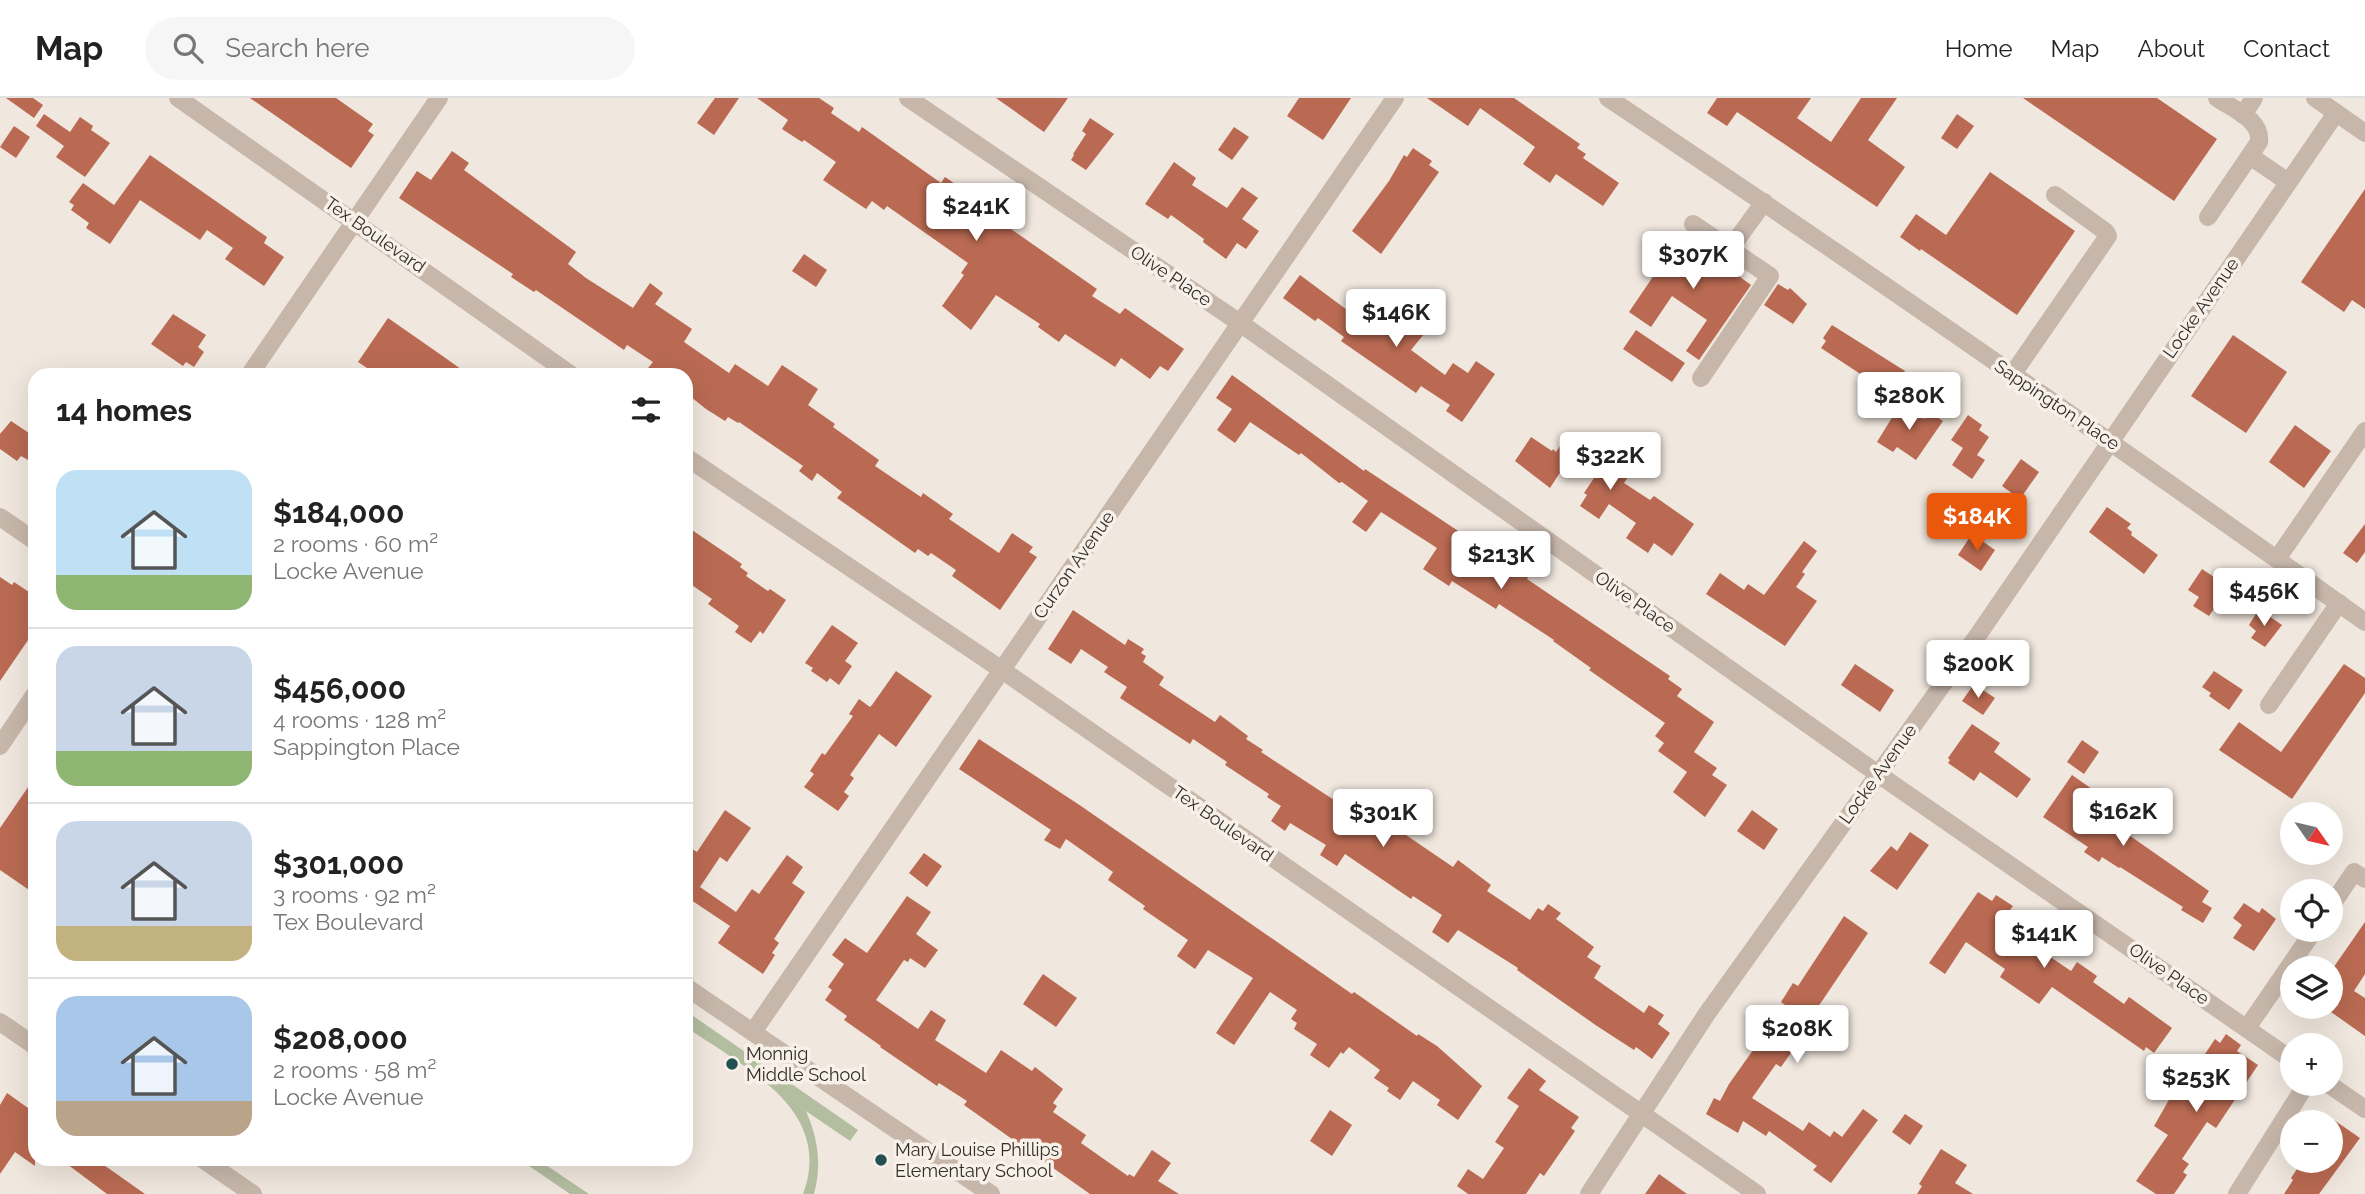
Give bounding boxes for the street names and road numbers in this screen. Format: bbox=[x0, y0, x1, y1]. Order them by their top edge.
street label: Tex Boulevard bbox=[321, 192, 430, 277]
street label: Olive Place bbox=[1127, 241, 1216, 311]
street label: Locke Avenue bbox=[2158, 253, 2243, 362]
street label: Sappington Place bbox=[1991, 355, 2124, 454]
street label: Curzon Avenue bbox=[1029, 507, 1119, 623]
street label: Olive Place bbox=[1591, 566, 1680, 637]
street label: Locke Avenue bbox=[1835, 720, 1921, 827]
street label: Tex Boulevard bbox=[1169, 781, 1278, 866]
street label: Olive Place bbox=[2125, 938, 2214, 1009]

